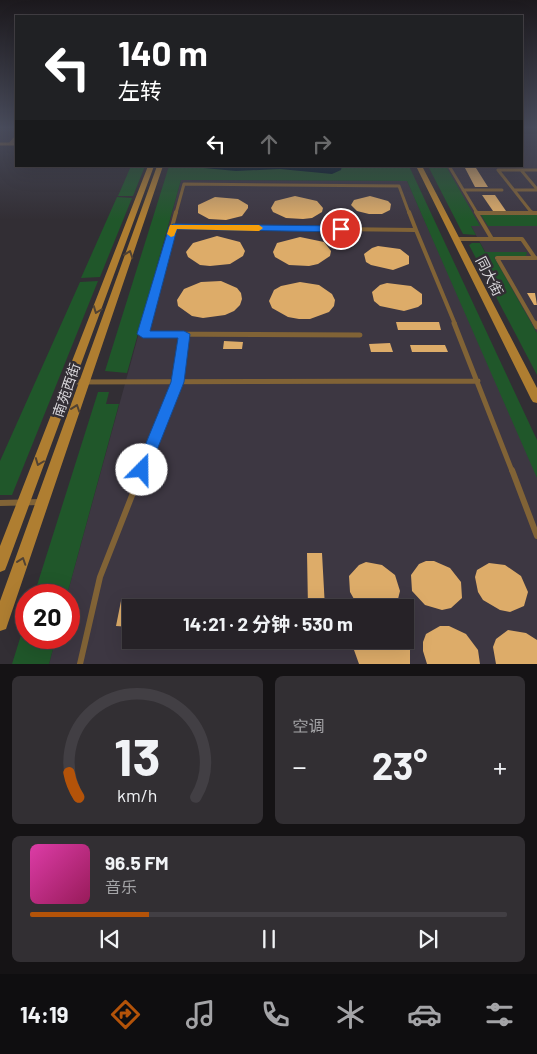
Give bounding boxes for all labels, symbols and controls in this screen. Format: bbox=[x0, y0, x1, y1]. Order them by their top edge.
text: 140 m bbox=[118, 31, 208, 73]
icon: left bbox=[35, 35, 100, 100]
text: 左转 bbox=[118, 77, 162, 103]
icon: left bbox=[202, 130, 230, 158]
icon: ahead bbox=[255, 130, 283, 158]
icon: right bbox=[308, 130, 336, 158]
pin bbox=[320, 208, 362, 250]
icon: arrive bbox=[327, 215, 355, 243]
one-way arrow bbox=[124, 250, 134, 259]
street label: 同大街 bbox=[473, 253, 507, 299]
one-way arrow bbox=[93, 305, 103, 314]
street label: 南苑西街 bbox=[49, 361, 83, 419]
one-way arrow bbox=[70, 404, 80, 412]
position arrow bbox=[115, 443, 167, 495]
one-way arrow bbox=[35, 457, 45, 466]
one-way arrow bbox=[16, 557, 26, 566]
speed limit sign: 20 bbox=[15, 584, 80, 649]
text: 14:21 · 2 分钟 · 530 m bbox=[183, 612, 353, 635]
text: 空调 bbox=[293, 716, 325, 735]
text: 13 bbox=[114, 724, 161, 786]
text: 23° bbox=[372, 742, 428, 788]
text: − bbox=[293, 749, 307, 783]
text: + bbox=[493, 749, 507, 783]
text: km/h bbox=[117, 784, 157, 806]
text: 96.5 FM bbox=[105, 851, 169, 874]
text: 音乐 bbox=[105, 877, 137, 896]
icon: previous bbox=[96, 925, 124, 953]
icon: pause bbox=[255, 925, 283, 953]
icon: next bbox=[414, 925, 442, 953]
icon: directions bbox=[108, 997, 143, 1032]
icon: music bbox=[183, 997, 218, 1032]
icon: phone bbox=[258, 997, 293, 1032]
icon: climate bbox=[333, 997, 368, 1032]
icon: car bbox=[407, 997, 442, 1032]
icon: filters bbox=[482, 997, 517, 1032]
text: 14:19 bbox=[20, 1001, 68, 1027]

